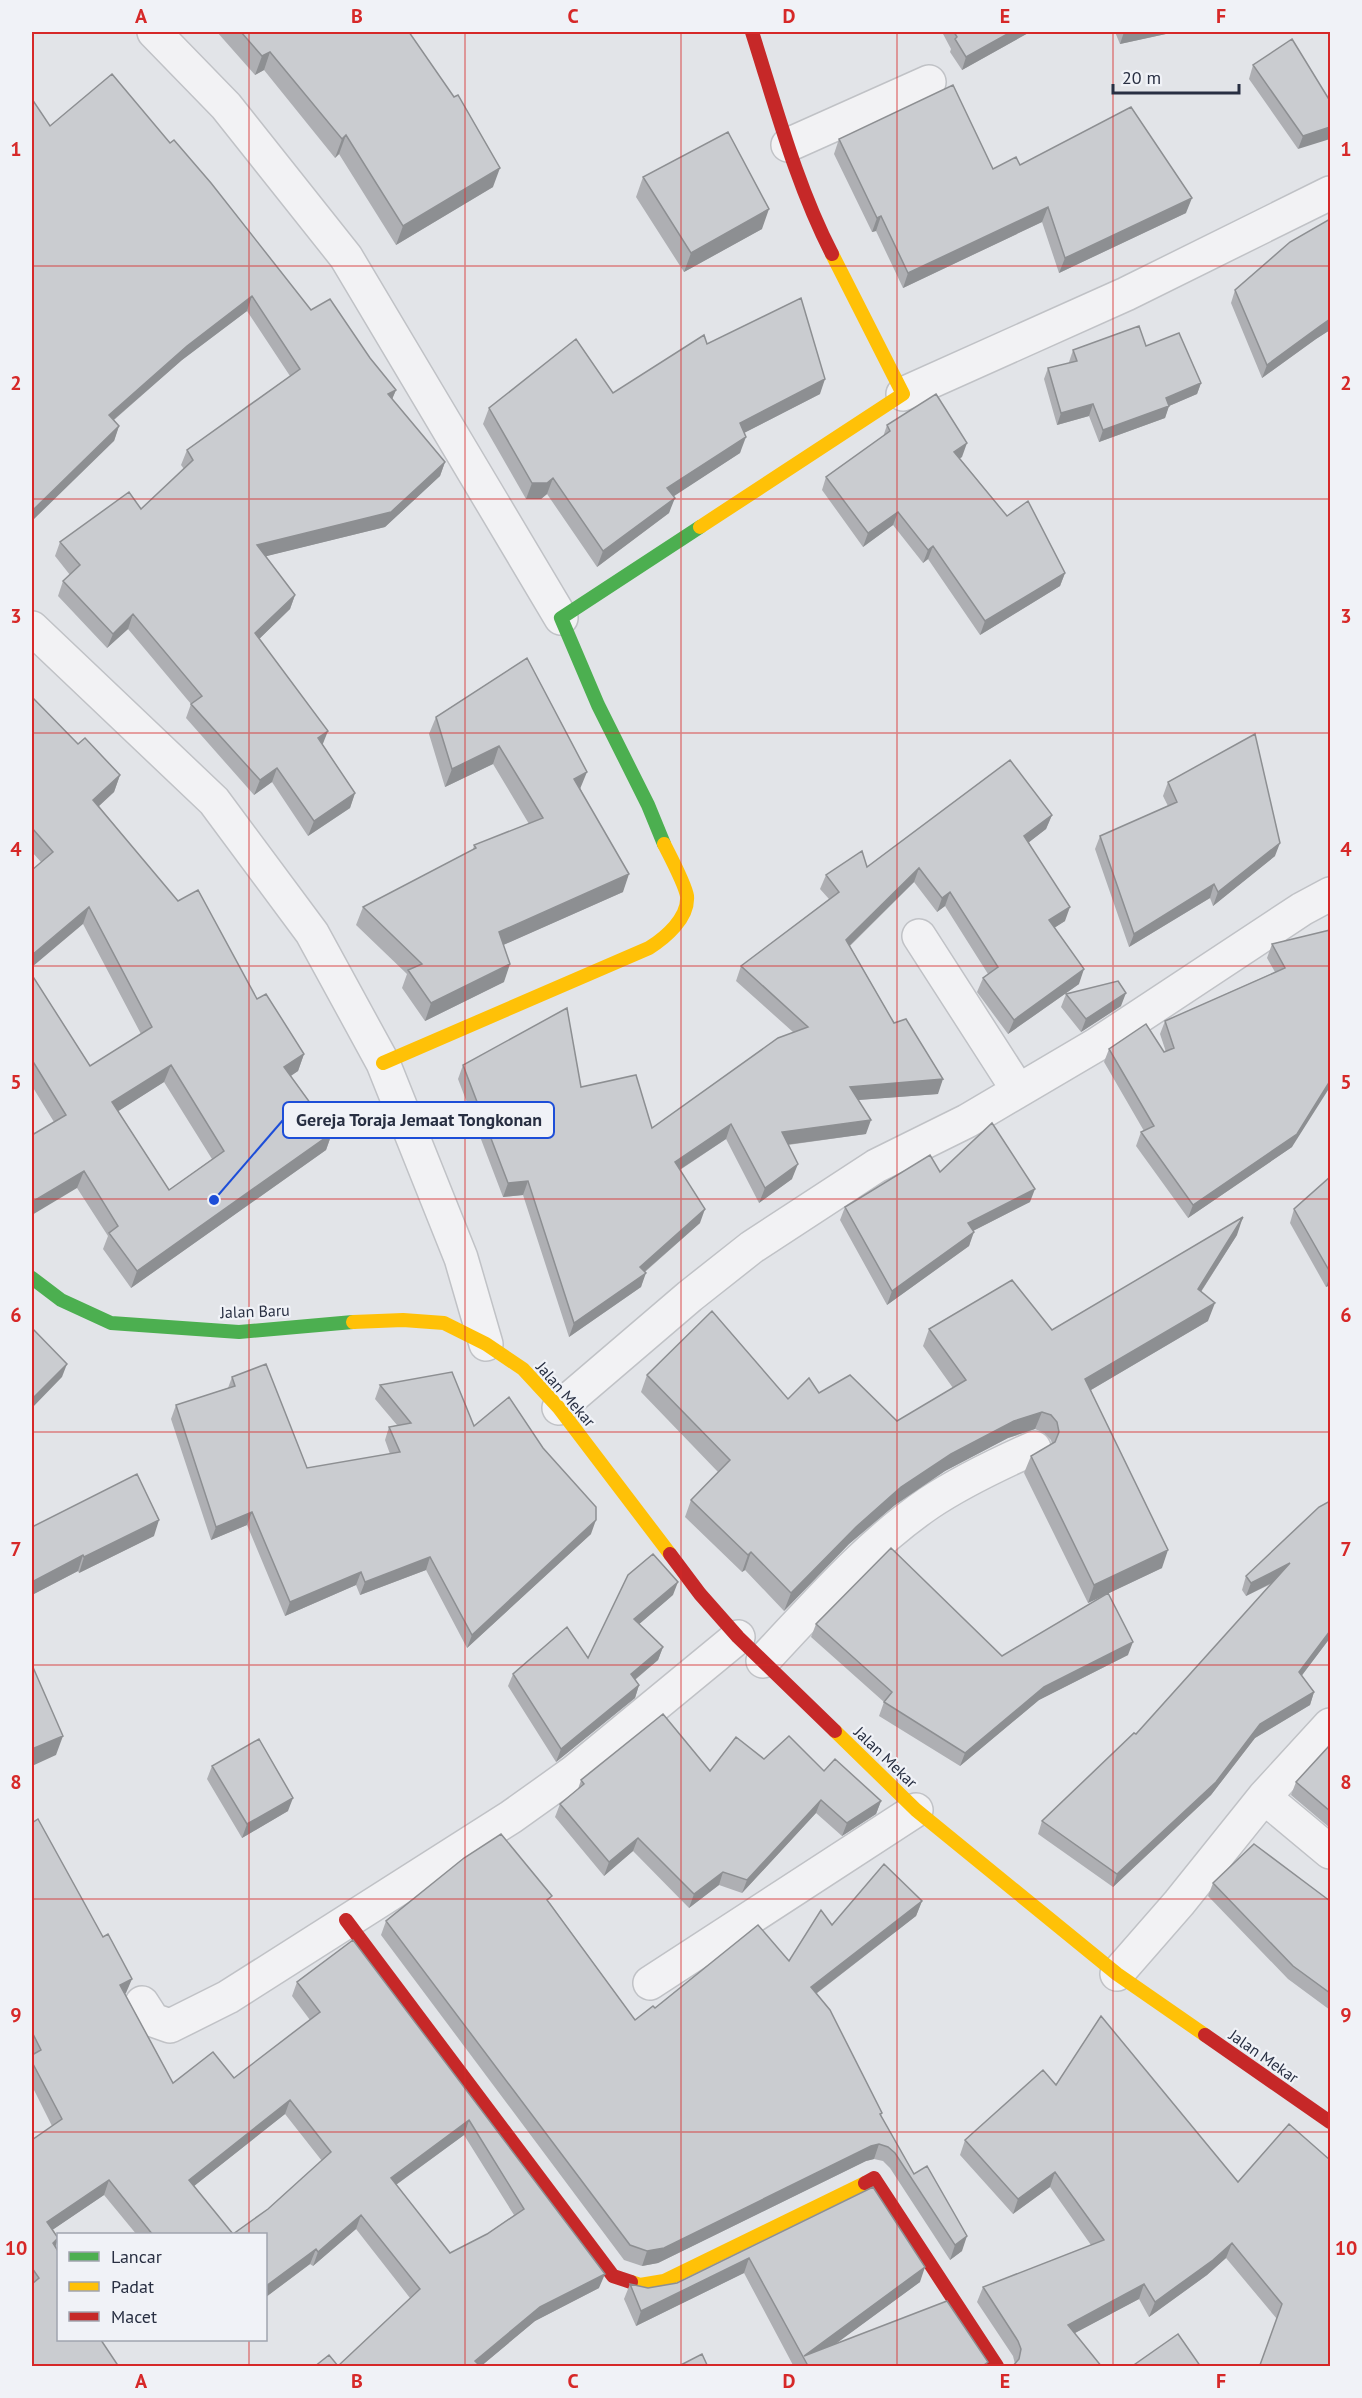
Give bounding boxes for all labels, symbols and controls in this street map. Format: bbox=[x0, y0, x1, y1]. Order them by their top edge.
text: A bbox=[135, 3, 148, 29]
text: B bbox=[351, 3, 363, 29]
text: C bbox=[567, 3, 579, 29]
text: D bbox=[783, 3, 796, 29]
text: E bbox=[1000, 3, 1010, 29]
text: F bbox=[1216, 3, 1226, 29]
scale bar bbox=[1113, 57, 1239, 95]
text: 20 m bbox=[1122, 66, 1161, 89]
text: 1 bbox=[10, 136, 22, 162]
text: 1 bbox=[1340, 136, 1352, 162]
text: 2 bbox=[10, 370, 22, 396]
text: 2 bbox=[1340, 370, 1352, 396]
text: 3 bbox=[10, 603, 22, 629]
text: 3 bbox=[1340, 603, 1352, 629]
text: 4 bbox=[10, 836, 22, 862]
text: 4 bbox=[1340, 836, 1352, 862]
text: 5 bbox=[10, 1069, 22, 1095]
text: 5 bbox=[1340, 1069, 1352, 1095]
callout: Gereja Toraja Jemaat Tongkonan bbox=[283, 1102, 554, 1138]
text: Gereja Toraja Jemaat Tongkonan bbox=[296, 1108, 542, 1131]
street label: Jalan Baru bbox=[219, 1300, 290, 1322]
text: 6 bbox=[10, 1302, 22, 1328]
text: 6 bbox=[1340, 1302, 1352, 1328]
street label: Jalan Mekar bbox=[532, 1356, 600, 1431]
text: 7 bbox=[10, 1536, 22, 1562]
text: 7 bbox=[1340, 1536, 1352, 1562]
street label: Jalan Mekar bbox=[850, 1721, 922, 1792]
text: 8 bbox=[10, 1769, 22, 1795]
text: 8 bbox=[1340, 1769, 1352, 1795]
text: 9 bbox=[10, 2002, 22, 2028]
text: 9 bbox=[1340, 2002, 1352, 2028]
street label: Jalan Mekar bbox=[1225, 2024, 1303, 2087]
legend bbox=[57, 2233, 267, 2341]
text: 10 bbox=[5, 2235, 27, 2261]
text: 10 bbox=[1335, 2235, 1357, 2261]
text: Lancar bbox=[111, 2245, 162, 2268]
text: Padat bbox=[111, 2275, 154, 2298]
text: Macet bbox=[111, 2305, 157, 2328]
text: A bbox=[135, 2368, 148, 2394]
text: B bbox=[351, 2368, 363, 2394]
text: C bbox=[567, 2368, 579, 2394]
text: D bbox=[783, 2368, 796, 2394]
text: E bbox=[1000, 2368, 1010, 2394]
text: F bbox=[1216, 2368, 1226, 2394]

